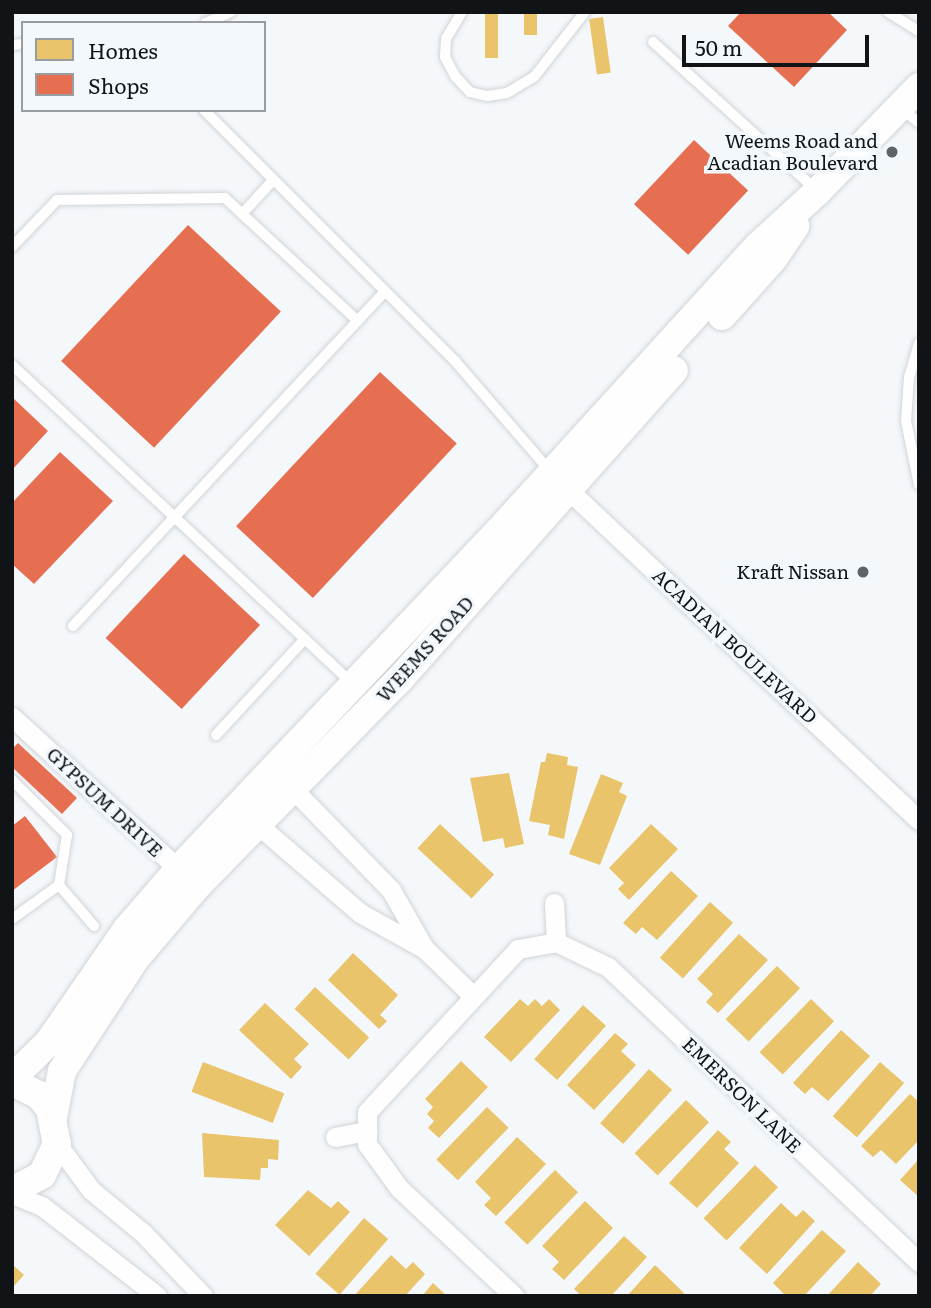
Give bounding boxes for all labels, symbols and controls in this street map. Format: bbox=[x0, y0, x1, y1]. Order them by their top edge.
legend bbox=[21, 21, 266, 112]
scale bar bbox=[686, 21, 873, 65]
text: 50 m bbox=[695, 31, 742, 62]
text: Homes bbox=[88, 34, 158, 65]
text: Shops bbox=[88, 69, 149, 100]
place label: Weems Road and Acadian Boulevard bbox=[707, 130, 878, 174]
marker: Weems Road and Acadian Boulevard bbox=[884, 144, 900, 160]
place label: Kraft Nissan bbox=[736, 561, 849, 583]
street label: ACADIAN BOULEVARD bbox=[648, 564, 822, 728]
marker: Kraft Nissan bbox=[855, 564, 871, 580]
street label: WEEMS ROAD bbox=[372, 591, 478, 707]
street label: GYPSUM DRIVE bbox=[42, 742, 168, 862]
street label: EMERSON LANE bbox=[678, 1032, 806, 1158]

